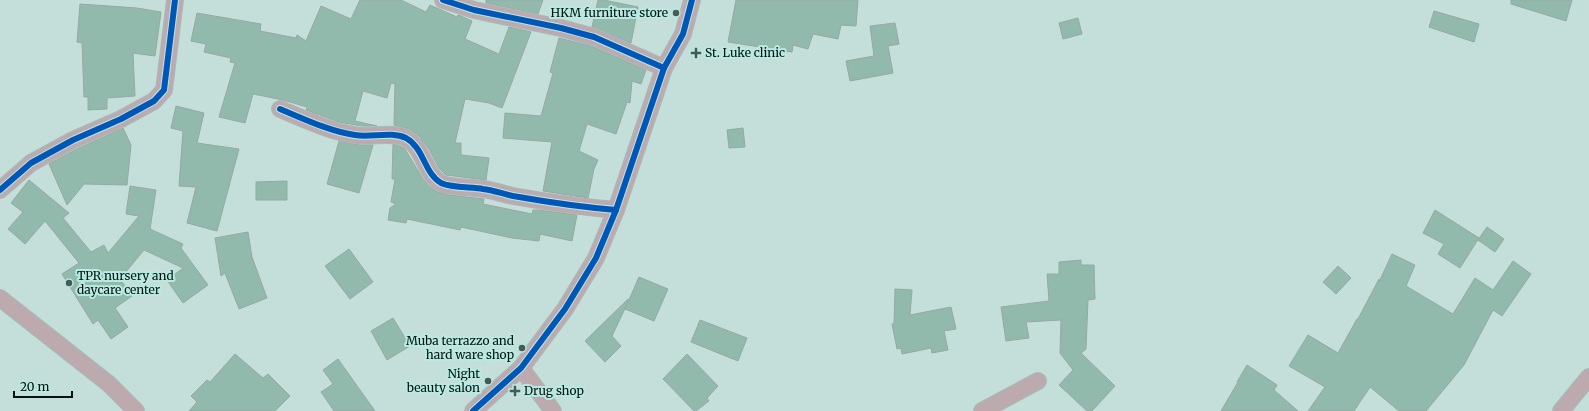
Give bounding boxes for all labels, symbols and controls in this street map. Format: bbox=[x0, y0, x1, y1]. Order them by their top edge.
place label: HKM furniture store bbox=[551, 5, 668, 20]
marker: HKM furniture store bbox=[671, 8, 681, 18]
place label: St. Luke clinic bbox=[705, 45, 785, 60]
marker: St. Luke clinic bbox=[690, 47, 702, 59]
place label: TPR nursery and daycare center bbox=[77, 268, 174, 297]
marker: TPR nursery and daycare center bbox=[64, 278, 74, 288]
place label: Muba terrazzo and hard ware shop bbox=[406, 333, 514, 362]
marker: Muba terrazzo and hard ware shop bbox=[517, 343, 527, 353]
place label: Night beauty salon bbox=[406, 366, 480, 395]
scale bar bbox=[14, 373, 72, 399]
marker: Night beauty salon bbox=[483, 376, 493, 386]
text: 20 m bbox=[20, 379, 49, 394]
place label: Drug shop bbox=[524, 383, 584, 398]
marker: Drug shop bbox=[509, 385, 521, 397]

